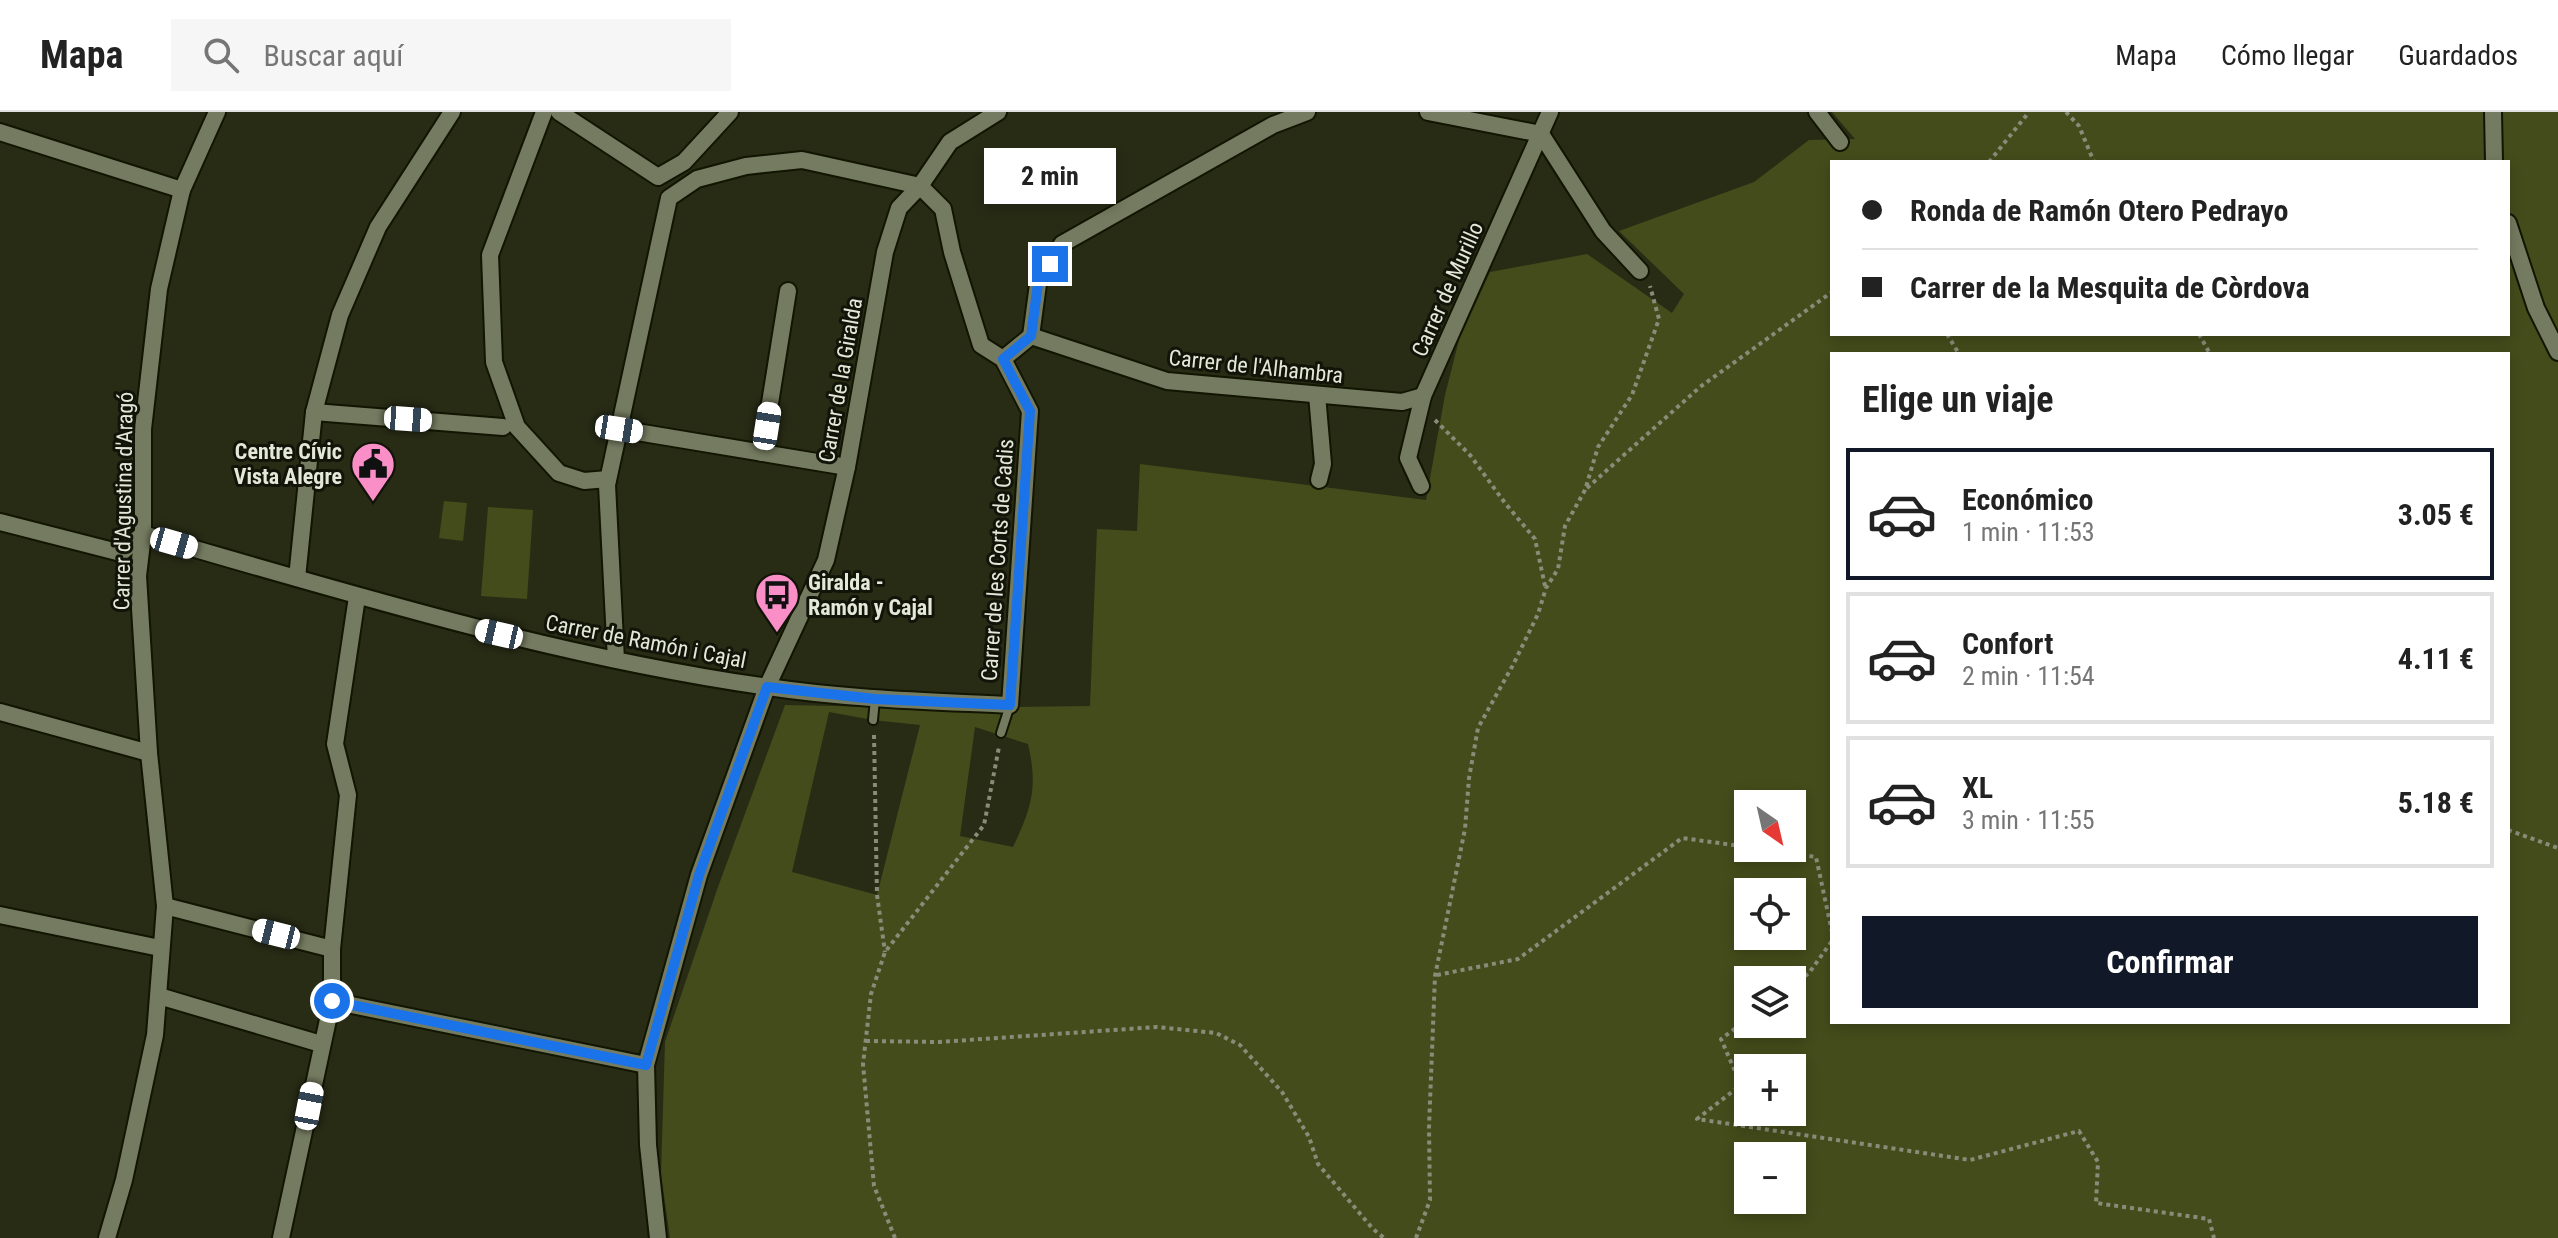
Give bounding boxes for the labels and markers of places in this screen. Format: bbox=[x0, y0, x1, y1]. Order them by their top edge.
place label: Centre Cívic Vista Alegre bbox=[234, 439, 342, 489]
public building icon: Centre Cívic Vista Alegre bbox=[349, 440, 397, 503]
place label: Giralda - Ramón y Cajal bbox=[808, 570, 933, 620]
bus stop icon: Giralda - Ramón y Cajal bbox=[753, 571, 801, 634]

